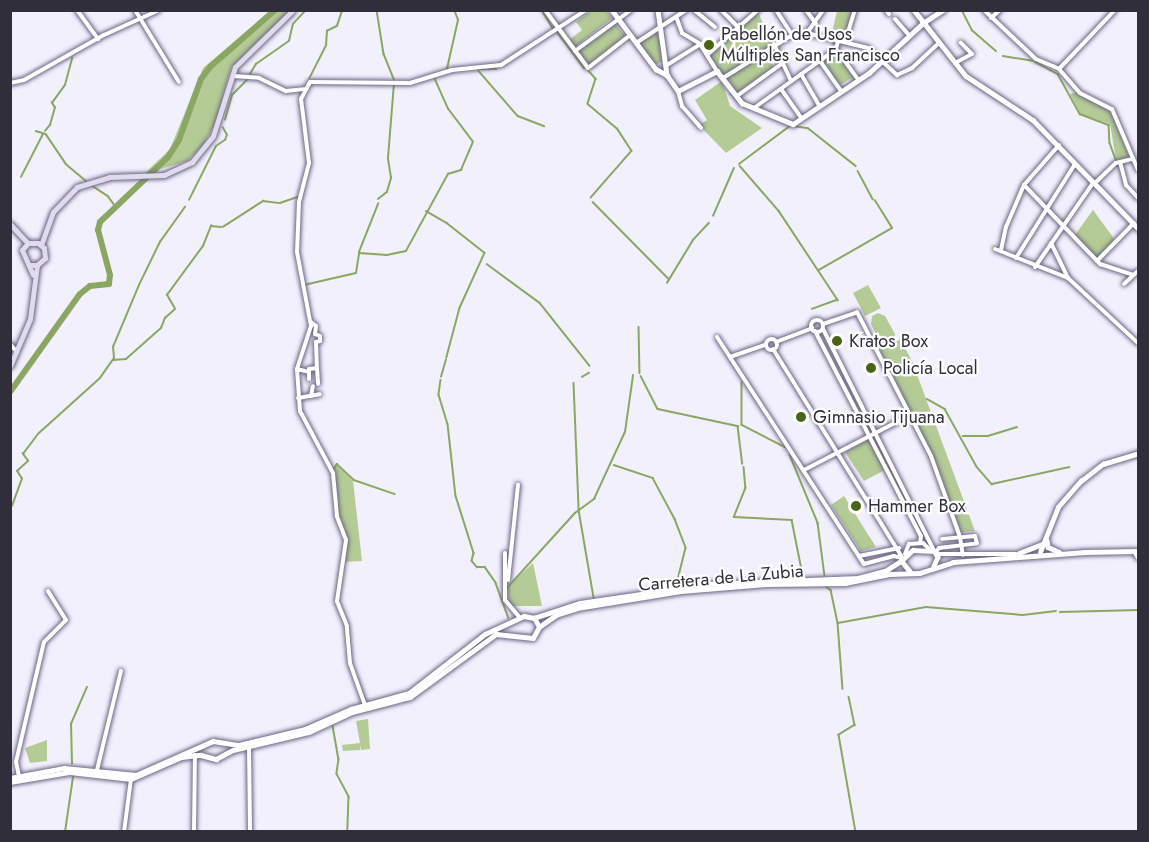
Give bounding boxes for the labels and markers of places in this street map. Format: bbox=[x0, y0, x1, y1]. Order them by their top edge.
place label: Pabellón de Usos Múltiples San Francisco bbox=[721, 24, 900, 66]
marker: Pabellón de Usos Múltiples San Francisco bbox=[702, 38, 716, 52]
place label: Kratos Box bbox=[849, 330, 928, 352]
marker: Kratos Box bbox=[830, 334, 844, 348]
place label: Policía Local bbox=[883, 357, 978, 379]
marker: Policía Local bbox=[864, 361, 878, 375]
place label: Gimnasio Tijuana bbox=[813, 406, 945, 428]
marker: Gimnasio Tijuana bbox=[794, 410, 808, 424]
place label: Hammer Box bbox=[868, 495, 966, 517]
marker: Hammer Box bbox=[849, 499, 863, 513]

